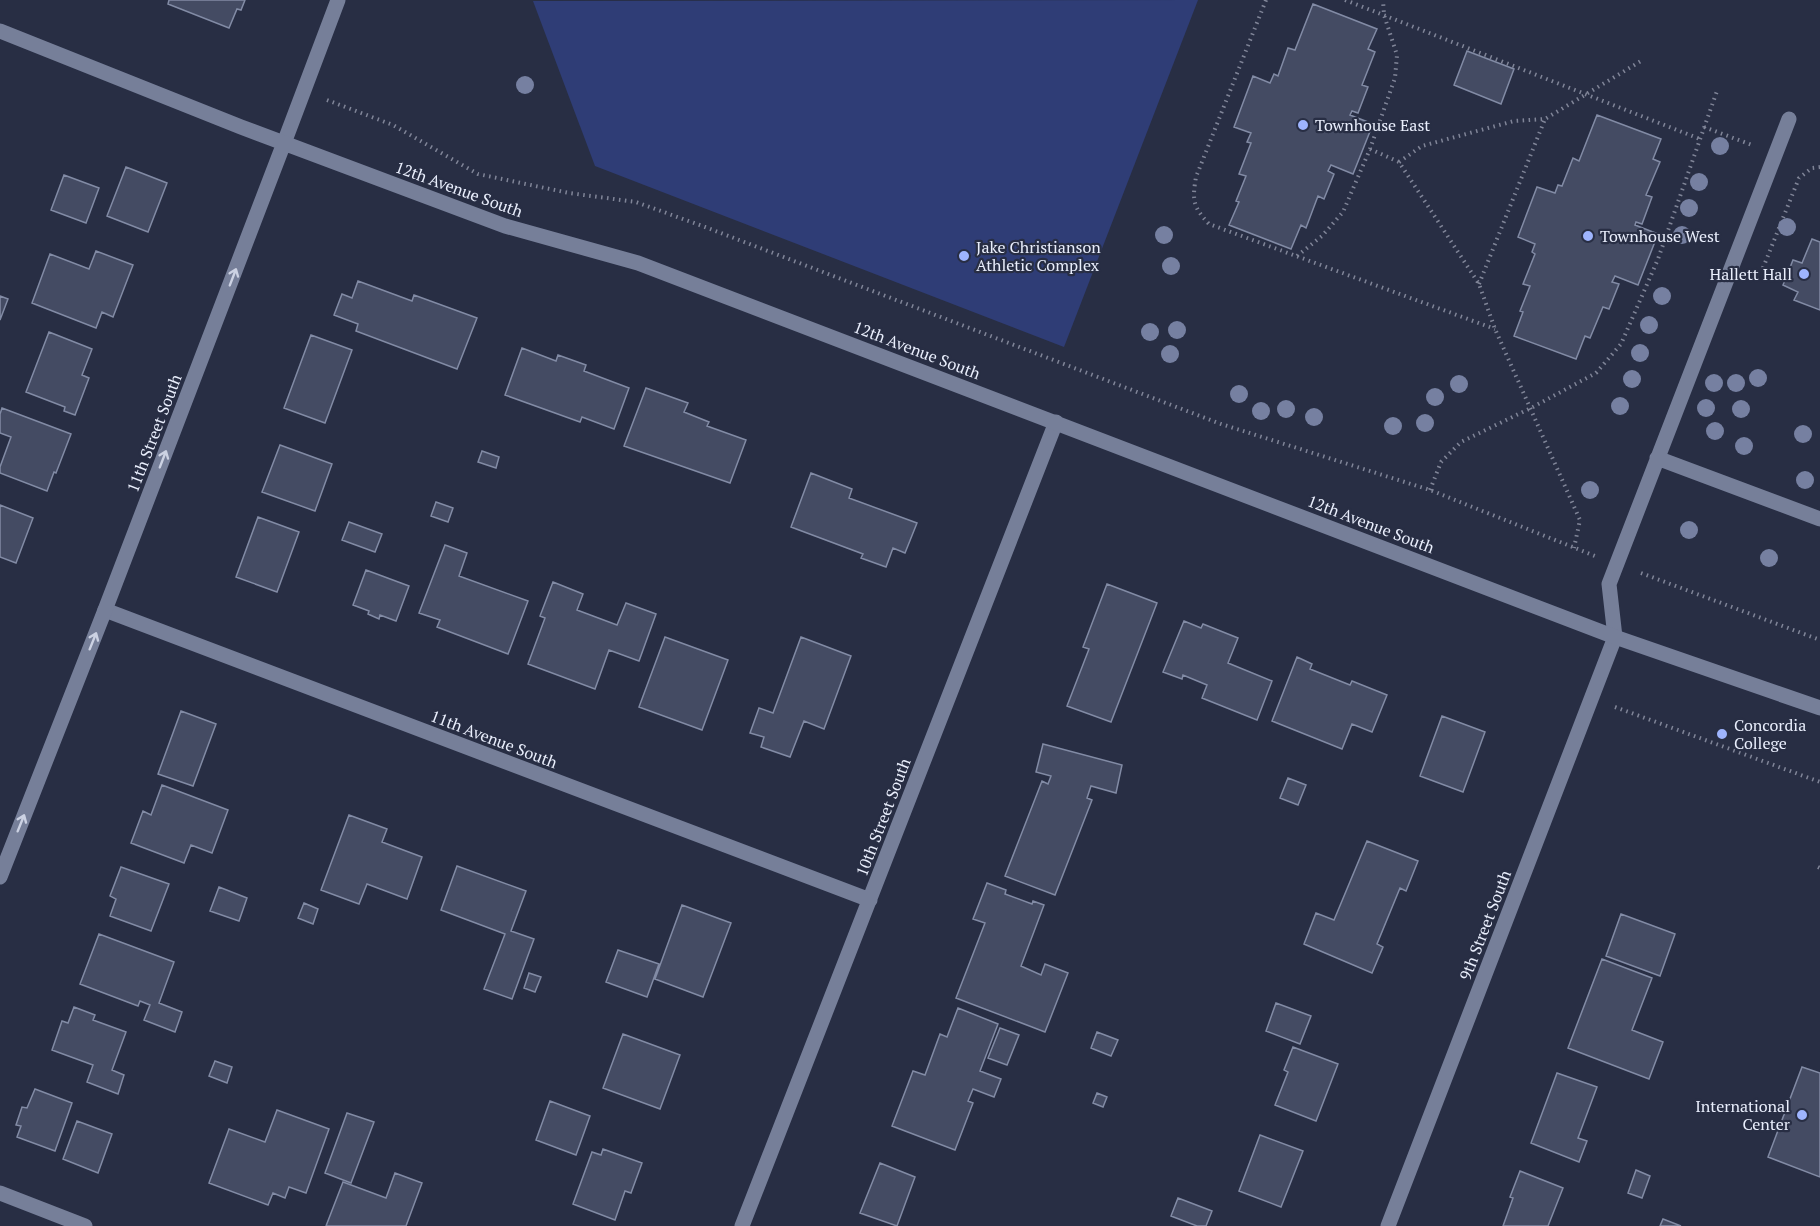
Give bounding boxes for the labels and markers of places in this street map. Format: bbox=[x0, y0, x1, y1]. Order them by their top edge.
place label: Townhouse East bbox=[1315, 114, 1430, 136]
marker: Townhouse East bbox=[1296, 118, 1310, 132]
place label: Townhouse West bbox=[1600, 225, 1720, 247]
marker: Townhouse West bbox=[1581, 229, 1595, 243]
place label: Jake Christianson Athletic Complex bbox=[976, 236, 1101, 276]
marker: Jake Christianson Athletic Complex bbox=[957, 249, 971, 263]
place label: Hallett Hall bbox=[1709, 263, 1792, 285]
marker: Hallett Hall bbox=[1797, 267, 1811, 281]
place label: Concordia College bbox=[1734, 714, 1806, 754]
marker: Concordia College bbox=[1715, 727, 1729, 741]
place label: International Center bbox=[1695, 1095, 1791, 1135]
marker: International Center bbox=[1795, 1108, 1809, 1122]

